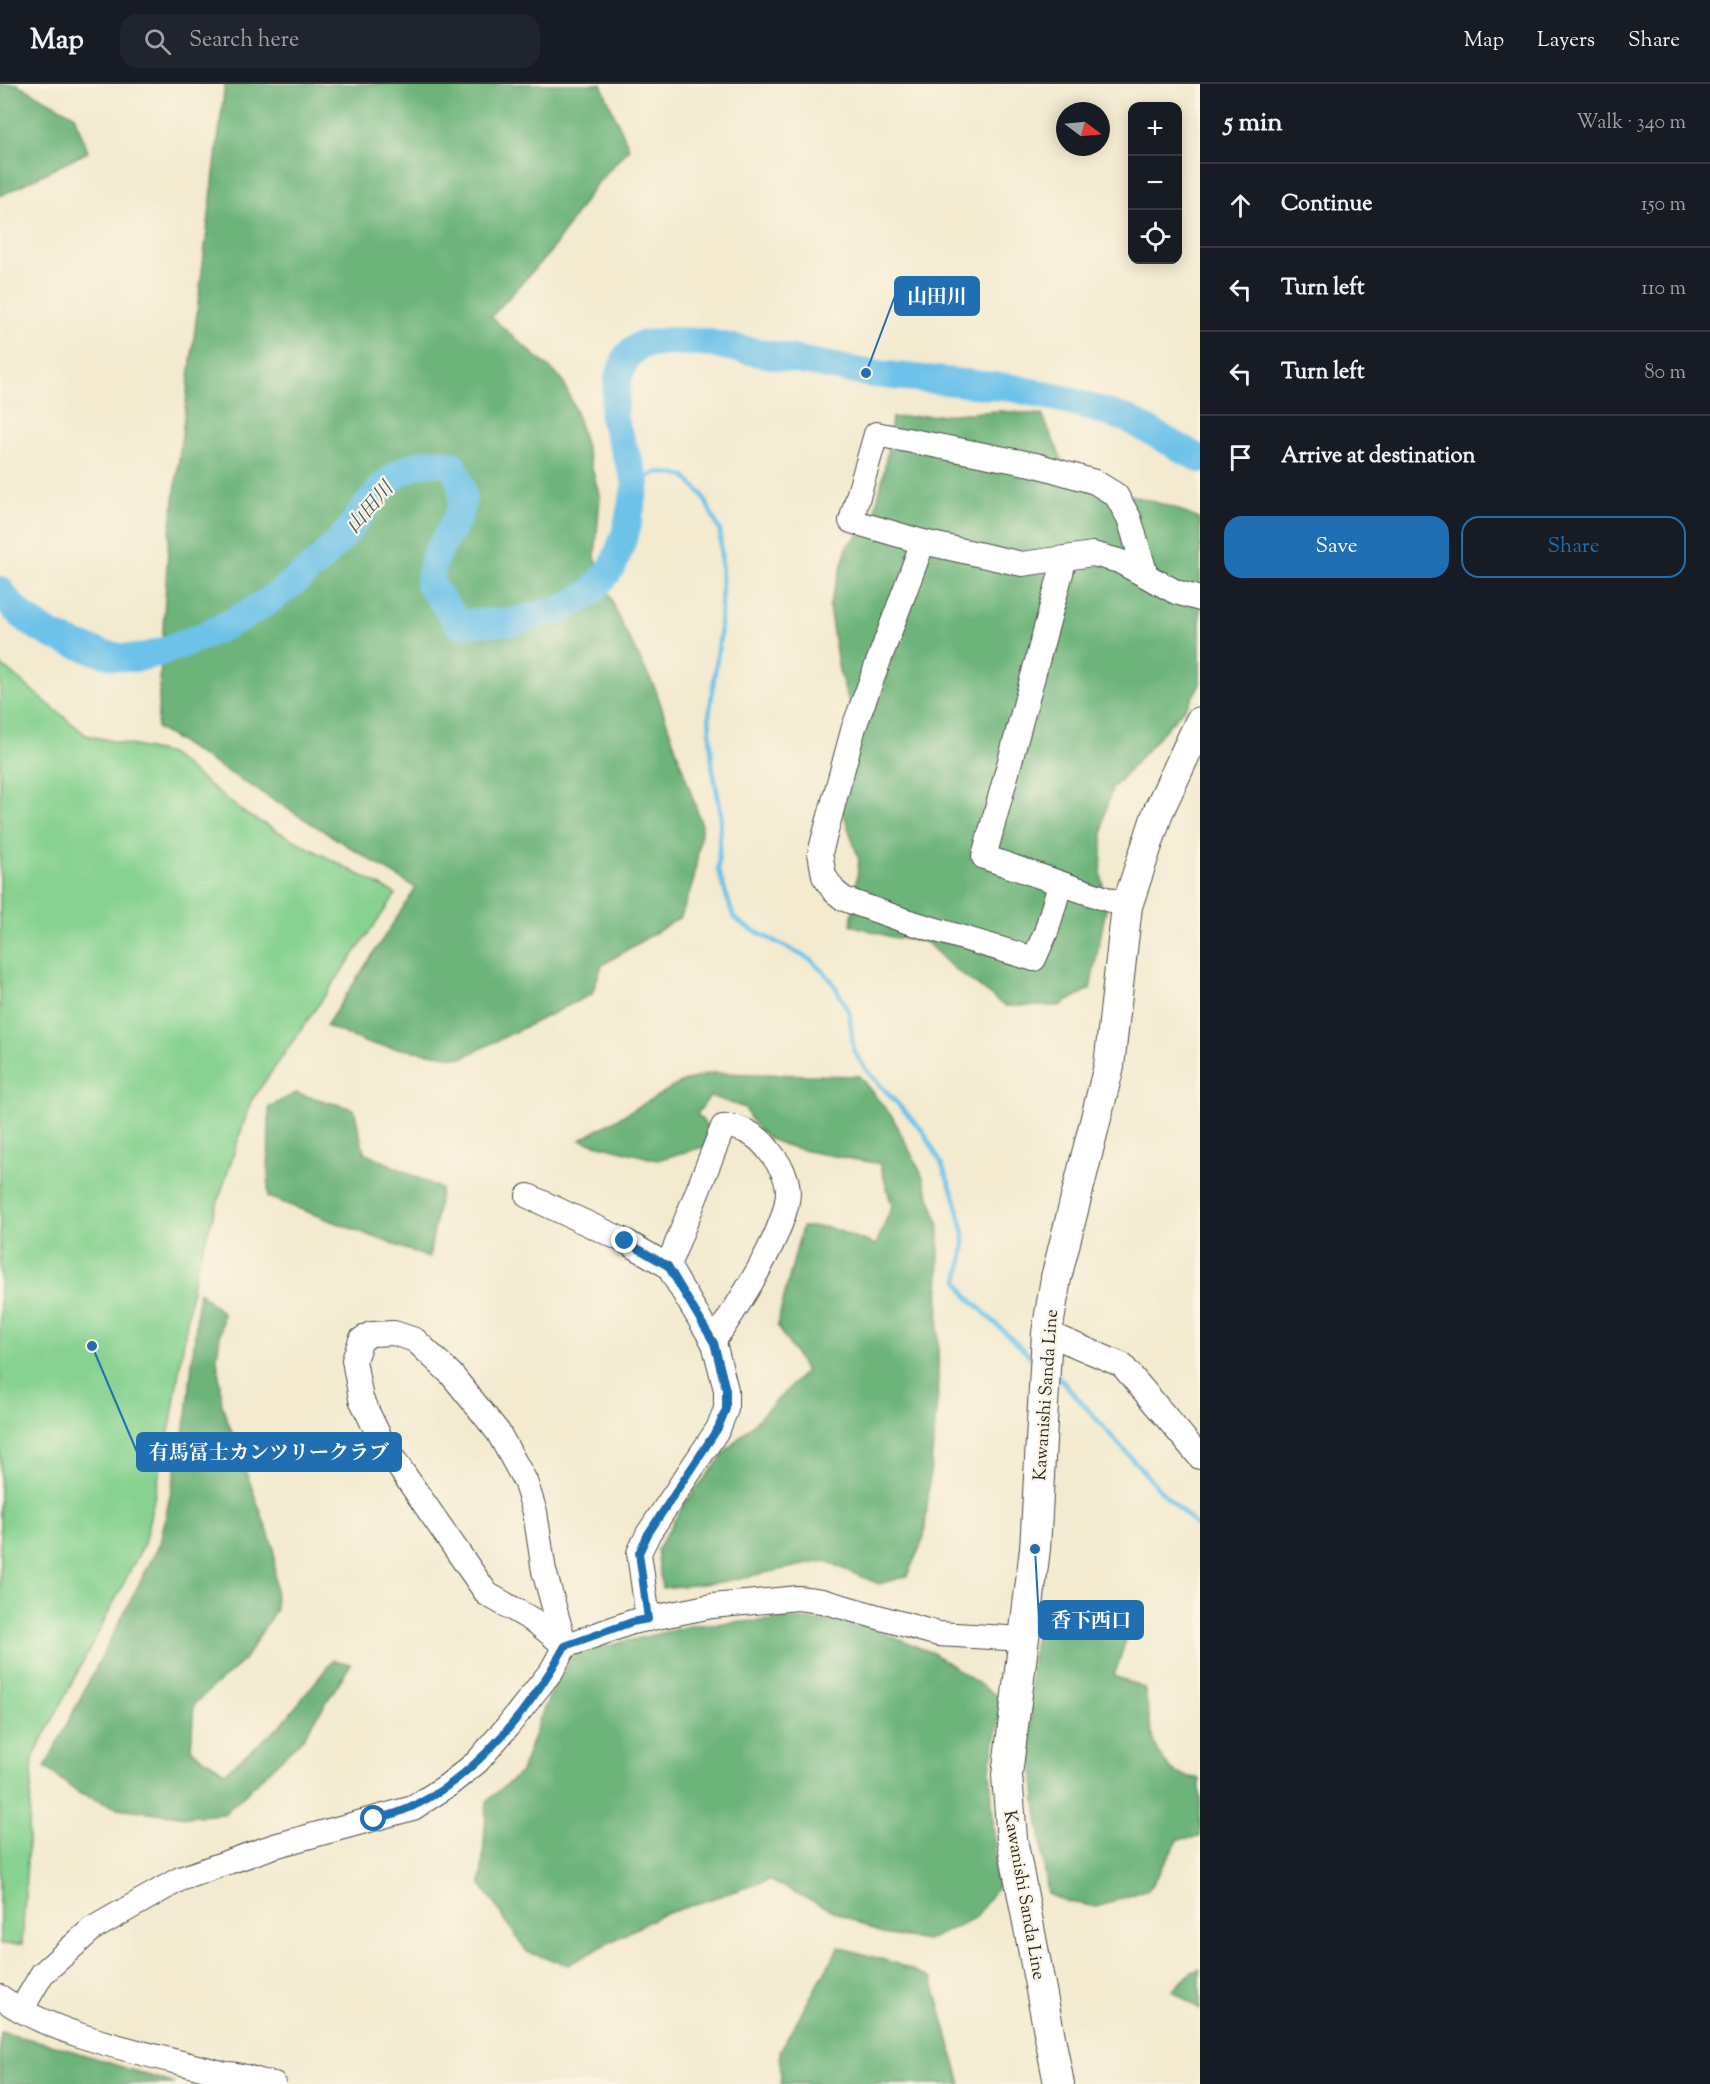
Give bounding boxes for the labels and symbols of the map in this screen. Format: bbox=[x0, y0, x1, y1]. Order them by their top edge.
north arrow bbox=[1056, 102, 1110, 156]
callout: 山田川 bbox=[895, 277, 979, 315]
text: 山田川 bbox=[907, 284, 967, 313]
water label: 山田川 bbox=[340, 475, 403, 541]
route end bbox=[611, 1227, 637, 1253]
street label: Kawanishi Sanda Line bbox=[1028, 1309, 1066, 1482]
callout: 有馬冨士カンツリークラブ bbox=[137, 1433, 401, 1471]
text: 有馬冨士カンツリークラブ bbox=[149, 1440, 389, 1469]
callout: 香下西口 bbox=[1039, 1601, 1143, 1639]
text: 香下西口 bbox=[1051, 1608, 1131, 1637]
route start bbox=[360, 1805, 386, 1831]
street label: Kawanishi Sanda Line bbox=[995, 1809, 1051, 1982]

